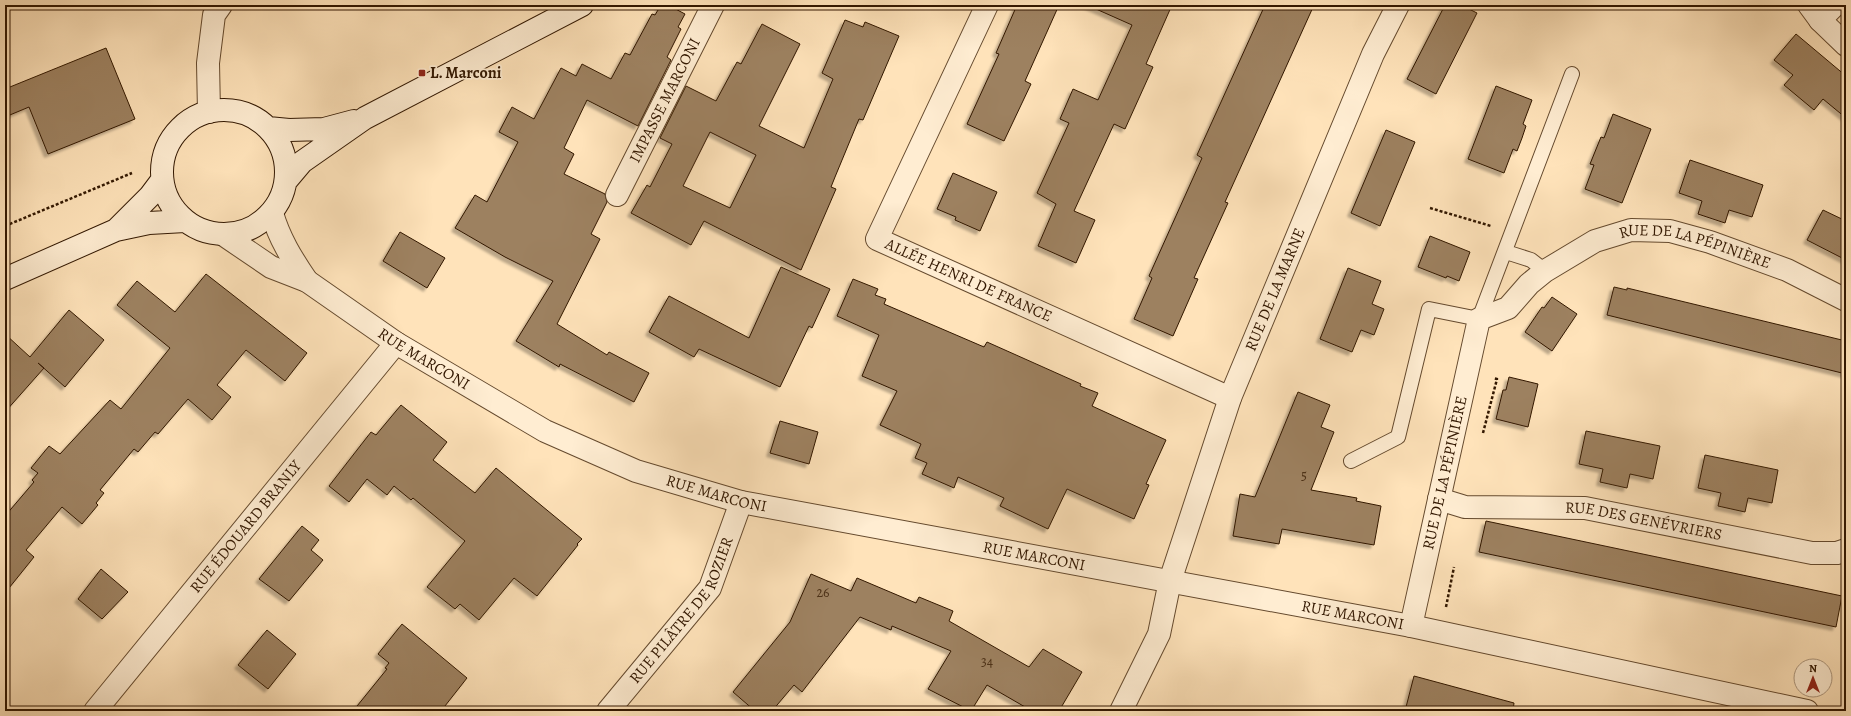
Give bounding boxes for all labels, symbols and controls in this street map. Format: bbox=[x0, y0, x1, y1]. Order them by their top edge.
street label: IMPASSE MARCONI bbox=[624, 34, 706, 167]
place label: L. Marconi bbox=[430, 62, 502, 84]
marker: L. Marconi bbox=[417, 68, 427, 78]
street label: RUE DE LA PÉPINIÈRE bbox=[1616, 219, 1774, 274]
street label: RUE DE LA MARNE bbox=[1240, 225, 1310, 355]
street label: ALLÉE HENRI DE FRANCE bbox=[881, 233, 1056, 327]
street label: RUE MARCONI bbox=[373, 323, 474, 395]
street label: RUE DE LA PÉPINIÈRE bbox=[1417, 394, 1473, 552]
street label: RUE ÉDOUARD BRANLY bbox=[185, 455, 307, 598]
house number: 5 bbox=[1301, 466, 1307, 485]
street label: RUE MARCONI bbox=[663, 469, 769, 518]
street label: RUE DES GENÉVRIERS bbox=[1565, 497, 1724, 546]
street label: RUE PILÂTRE DE ROZIER bbox=[624, 534, 739, 688]
street label: RUE MARCONI bbox=[981, 536, 1087, 577]
house number: 26 bbox=[816, 583, 830, 602]
street label: RUE MARCONI bbox=[1300, 595, 1406, 635]
house number: 34 bbox=[981, 652, 993, 671]
north arrow bbox=[1793, 658, 1833, 698]
text: N bbox=[1809, 661, 1817, 676]

